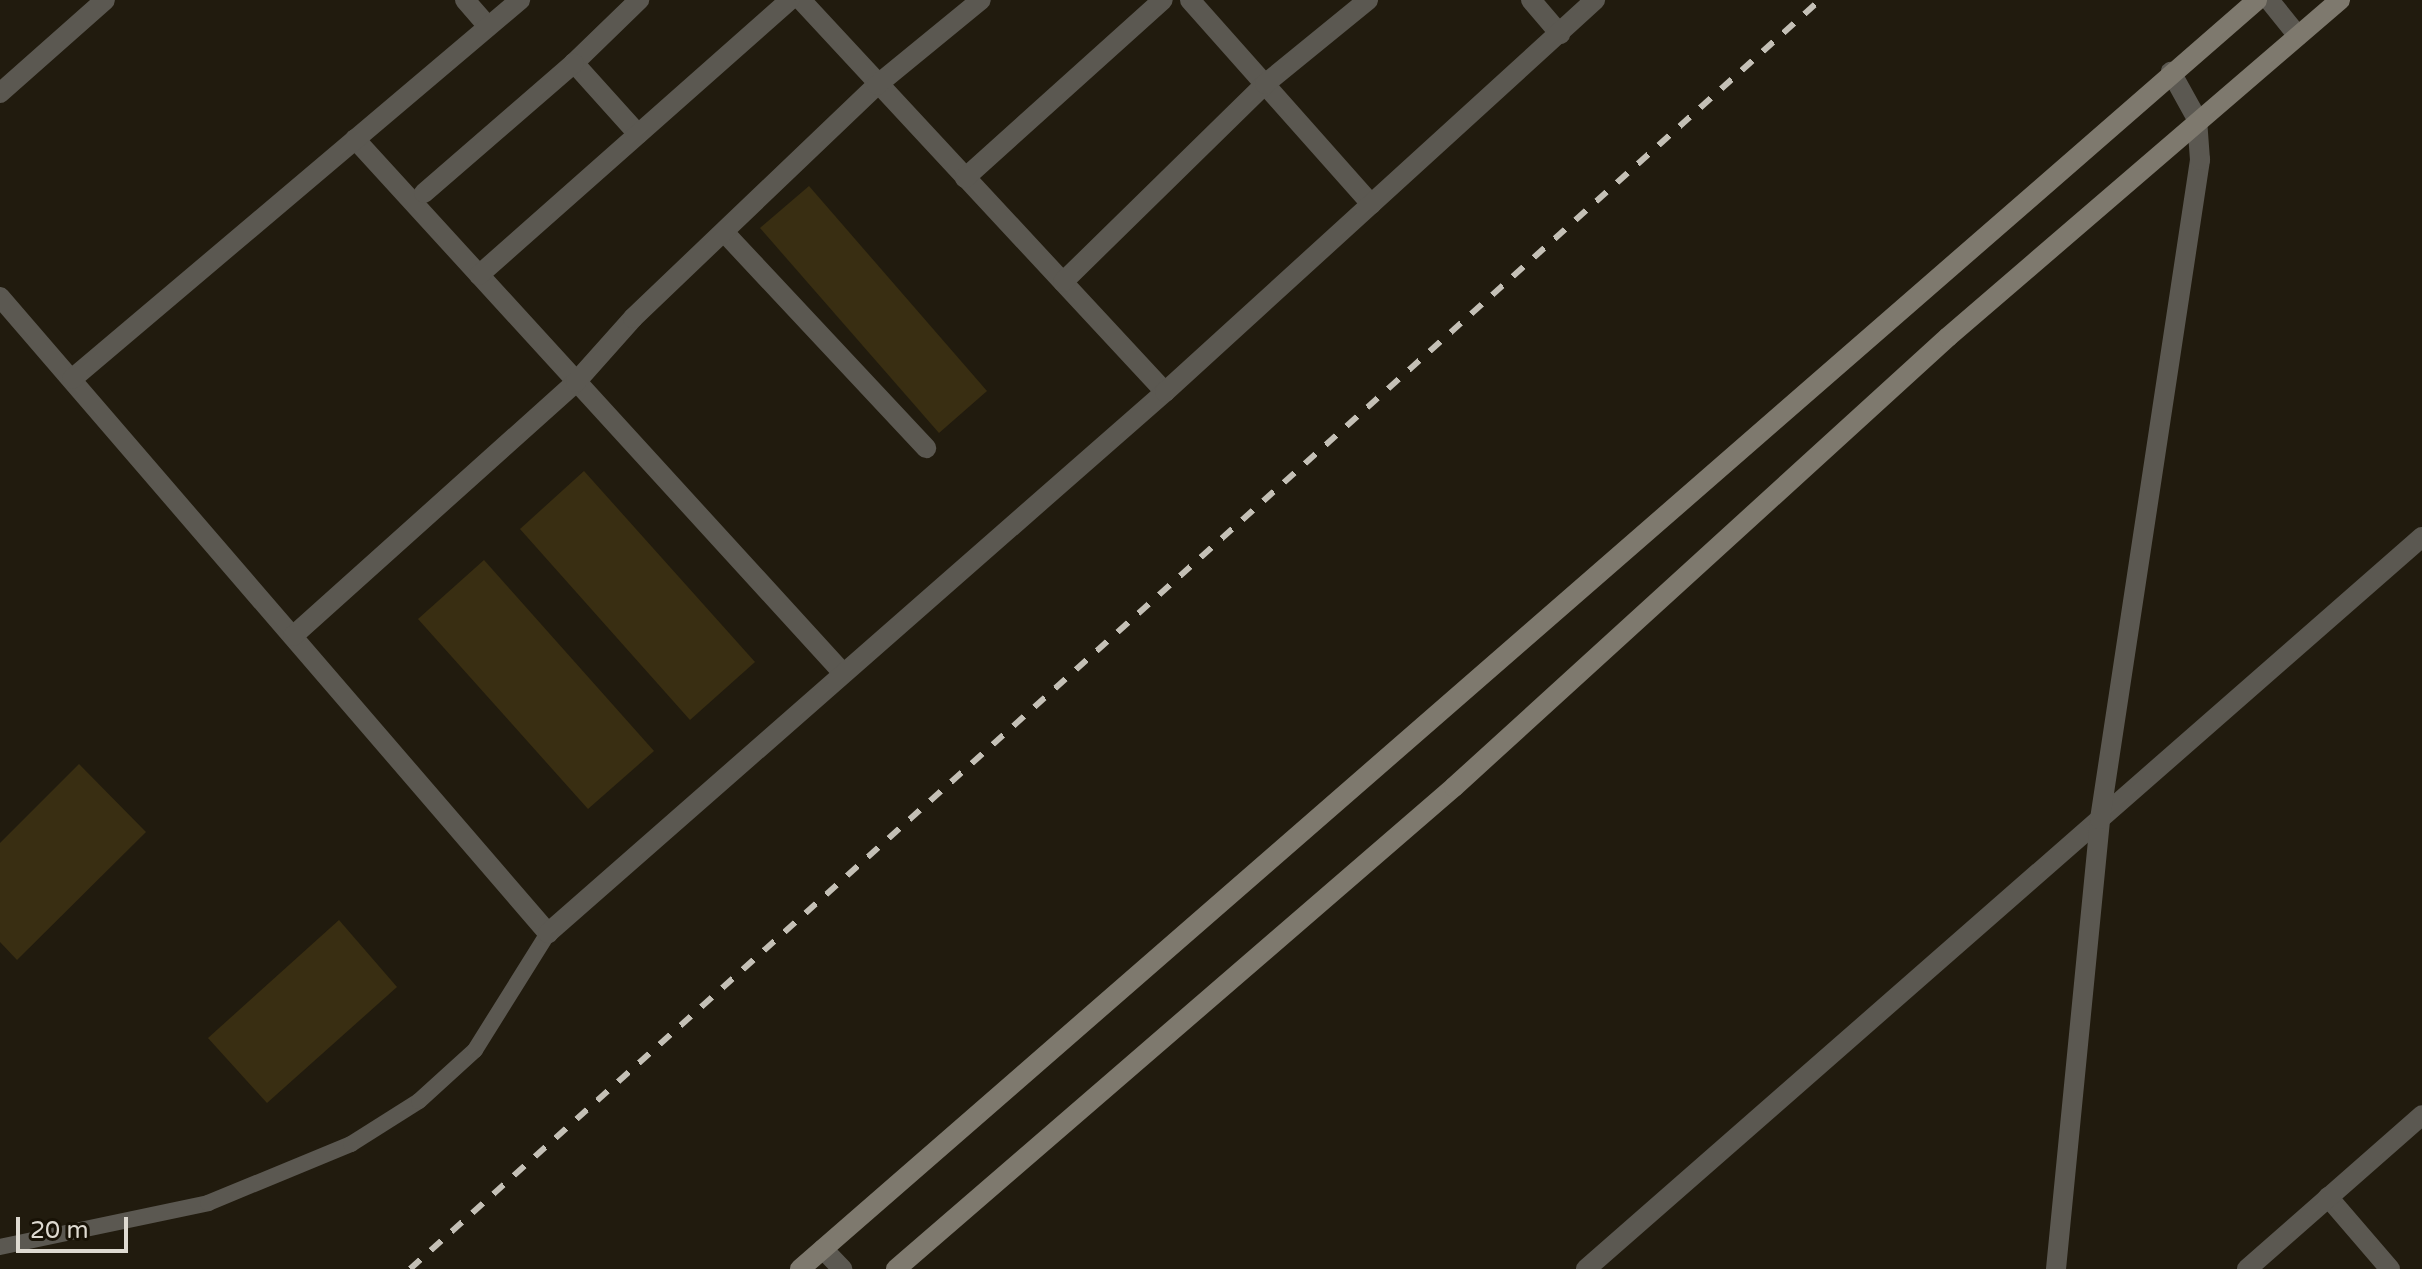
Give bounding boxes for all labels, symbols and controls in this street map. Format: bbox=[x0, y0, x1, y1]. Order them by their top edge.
scale bar bbox=[20, 1201, 132, 1251]
text: 20 m bbox=[30, 1216, 88, 1245]

